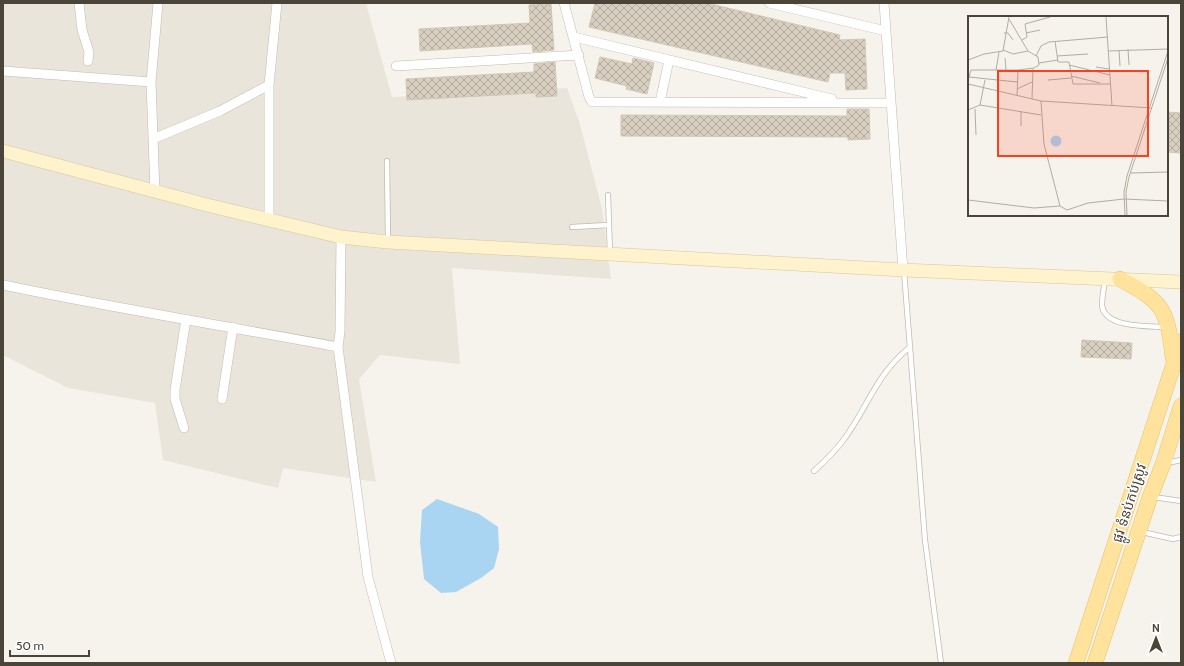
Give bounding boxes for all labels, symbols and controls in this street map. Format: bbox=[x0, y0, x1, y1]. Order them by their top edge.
inset map bbox=[968, 16, 1168, 216]
street label: ផ្លូវ ទំនប់កប់ស្រូវ bbox=[1108, 461, 1153, 546]
north arrow bbox=[1136, 618, 1176, 658]
text: N bbox=[1152, 621, 1160, 635]
scale bar bbox=[10, 632, 89, 658]
text: 50 m bbox=[16, 638, 44, 653]

